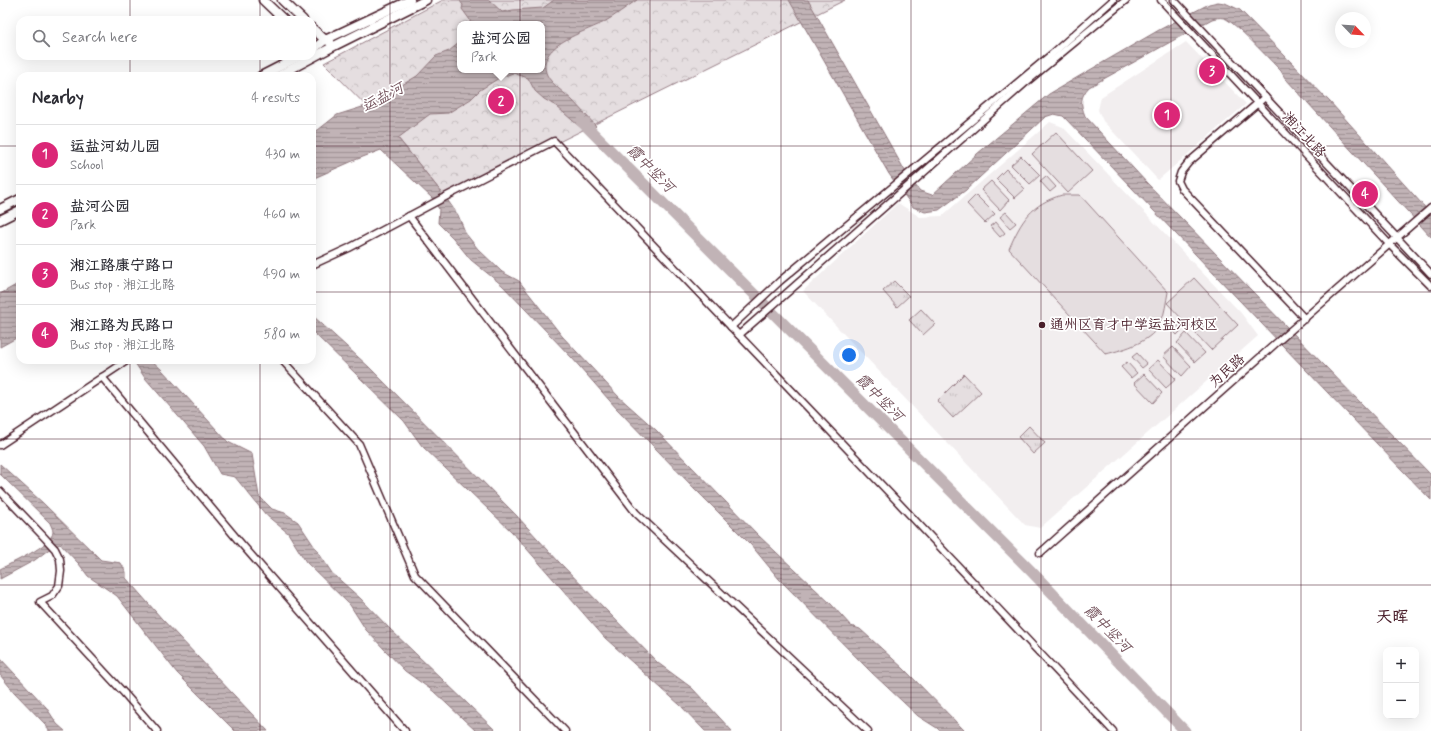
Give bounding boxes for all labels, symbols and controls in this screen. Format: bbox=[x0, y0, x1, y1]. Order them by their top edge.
north arrow bbox=[1335, 12, 1371, 48]
search box bbox=[16, 16, 316, 60]
popup bbox=[457, 21, 545, 73]
icon: search bbox=[30, 27, 52, 49]
text: Search here bbox=[62, 28, 138, 48]
text: 盐河公园 bbox=[471, 29, 531, 49]
text: Park bbox=[471, 49, 497, 66]
pin: 3 bbox=[1199, 56, 1225, 86]
water label: 运盐河 bbox=[358, 77, 410, 117]
pin: 2 bbox=[488, 86, 514, 116]
text: Nearby bbox=[32, 87, 84, 109]
text: 4 results bbox=[251, 90, 300, 107]
pin: 1 bbox=[1154, 100, 1180, 130]
street label: 湘江北路 bbox=[1278, 108, 1330, 162]
text: 运盐河幼儿园 bbox=[70, 137, 160, 157]
water label: 霞中竖河 bbox=[622, 141, 680, 199]
text: 1 bbox=[42, 146, 48, 163]
text: 430 m bbox=[265, 146, 300, 163]
text: School bbox=[70, 157, 104, 174]
pin: 4 bbox=[1352, 179, 1378, 209]
text: 盐河公园 bbox=[70, 197, 130, 217]
text: 2 bbox=[42, 206, 48, 223]
text: 460 m bbox=[264, 206, 300, 223]
text: Park bbox=[70, 217, 96, 234]
text: 湘江路康宁路口 bbox=[70, 256, 175, 276]
text: 3 bbox=[42, 266, 48, 283]
text: 490 m bbox=[263, 266, 300, 283]
text: Bus stop · 湘江北路 bbox=[70, 277, 175, 294]
text: 湘江路为民路口 bbox=[70, 316, 175, 336]
place label: 通州区育才中学运盐河校区 bbox=[1050, 316, 1218, 334]
marker: 通州区育才中学运盐河校区 bbox=[1037, 320, 1047, 330]
text: 4 bbox=[41, 326, 49, 343]
text: 580 m bbox=[263, 326, 300, 343]
text: Bus stop · 湘江北路 bbox=[70, 337, 175, 354]
your location bbox=[839, 345, 859, 365]
street label: 为民路 bbox=[1205, 350, 1249, 392]
water label: 霞中竖河 bbox=[851, 370, 909, 428]
water label: 霞中竖河 bbox=[1079, 600, 1137, 660]
district label: 天晖 bbox=[1376, 607, 1408, 628]
map controls bbox=[1383, 647, 1419, 719]
button: + bbox=[1383, 647, 1419, 683]
button: − bbox=[1383, 683, 1419, 719]

